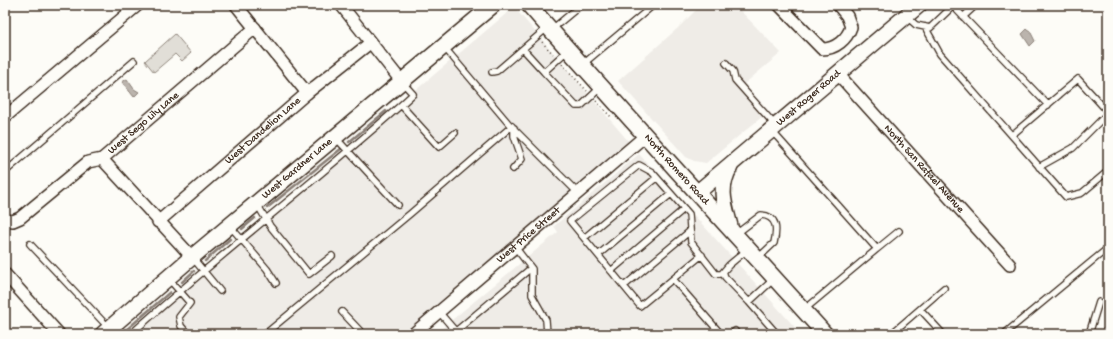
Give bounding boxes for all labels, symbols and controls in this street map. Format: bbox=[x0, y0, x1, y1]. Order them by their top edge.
street label: West Roger Road bbox=[774, 67, 844, 129]
street label: West Sego Lily Lane bbox=[106, 89, 182, 157]
street label: West Dandelion Lane bbox=[223, 95, 304, 167]
street label: North San Rafael Avenue bbox=[881, 123, 967, 216]
street label: North Romero Road bbox=[641, 132, 712, 209]
street label: West Gardner Lane bbox=[260, 136, 335, 202]
street label: West Price Street bbox=[494, 204, 564, 266]

